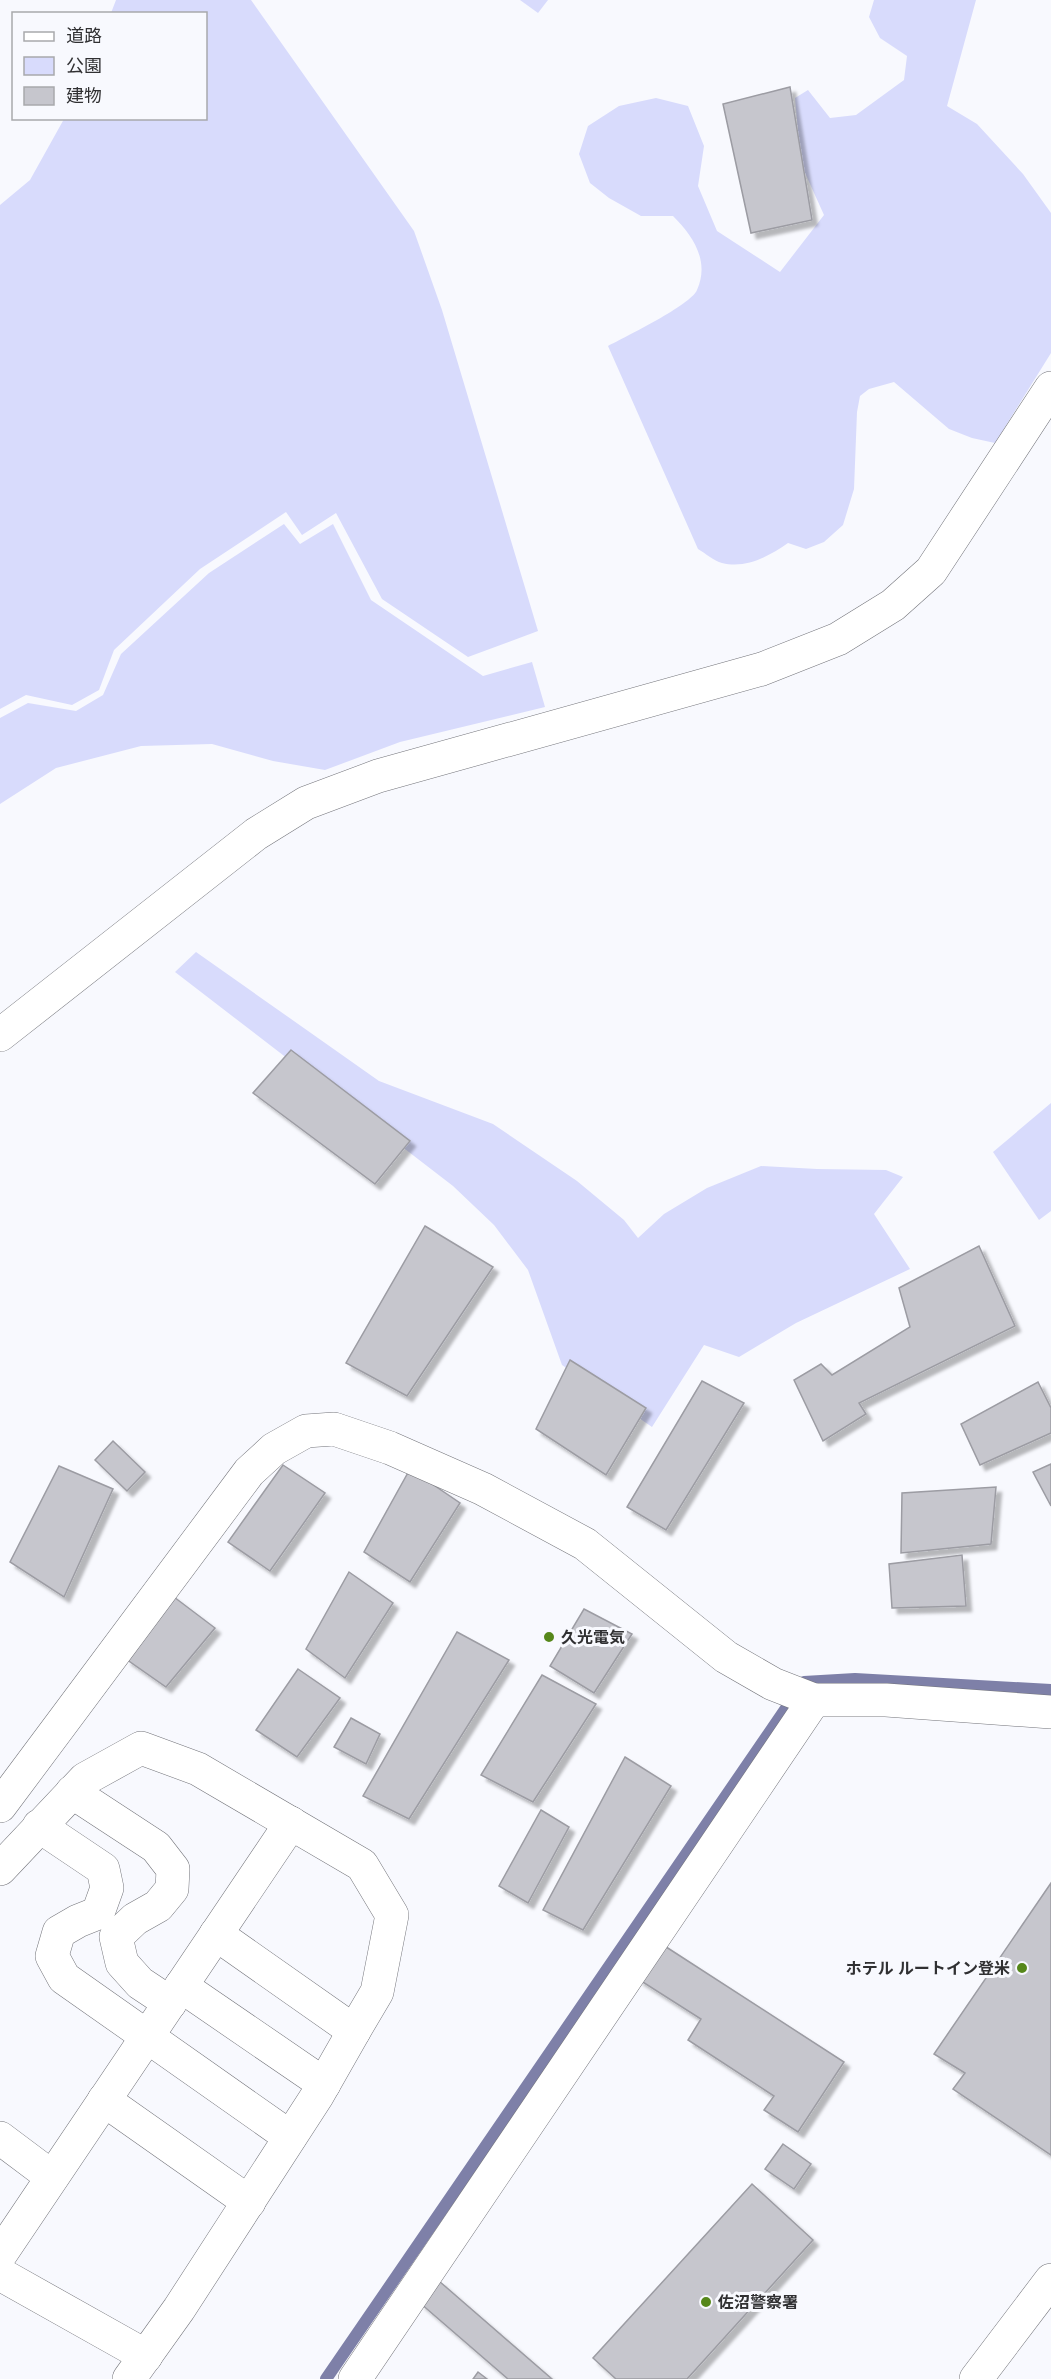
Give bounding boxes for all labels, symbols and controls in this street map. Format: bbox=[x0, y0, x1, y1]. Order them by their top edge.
legend bbox=[12, 12, 207, 120]
text: 道路 bbox=[66, 23, 102, 47]
text: 公園 bbox=[66, 53, 102, 77]
text: 建物 bbox=[66, 83, 102, 107]
place label: 久光電気 bbox=[561, 1626, 625, 1648]
marker: 久光電気 bbox=[542, 1630, 556, 1644]
place label: ホテル ルートイン登米 bbox=[846, 1957, 1010, 1979]
marker: ホテル ルートイン登米 bbox=[1015, 1961, 1029, 1975]
place label: 佐沼警察署 bbox=[717, 2291, 798, 2313]
marker: 佐沼警察署 bbox=[699, 2295, 713, 2309]

